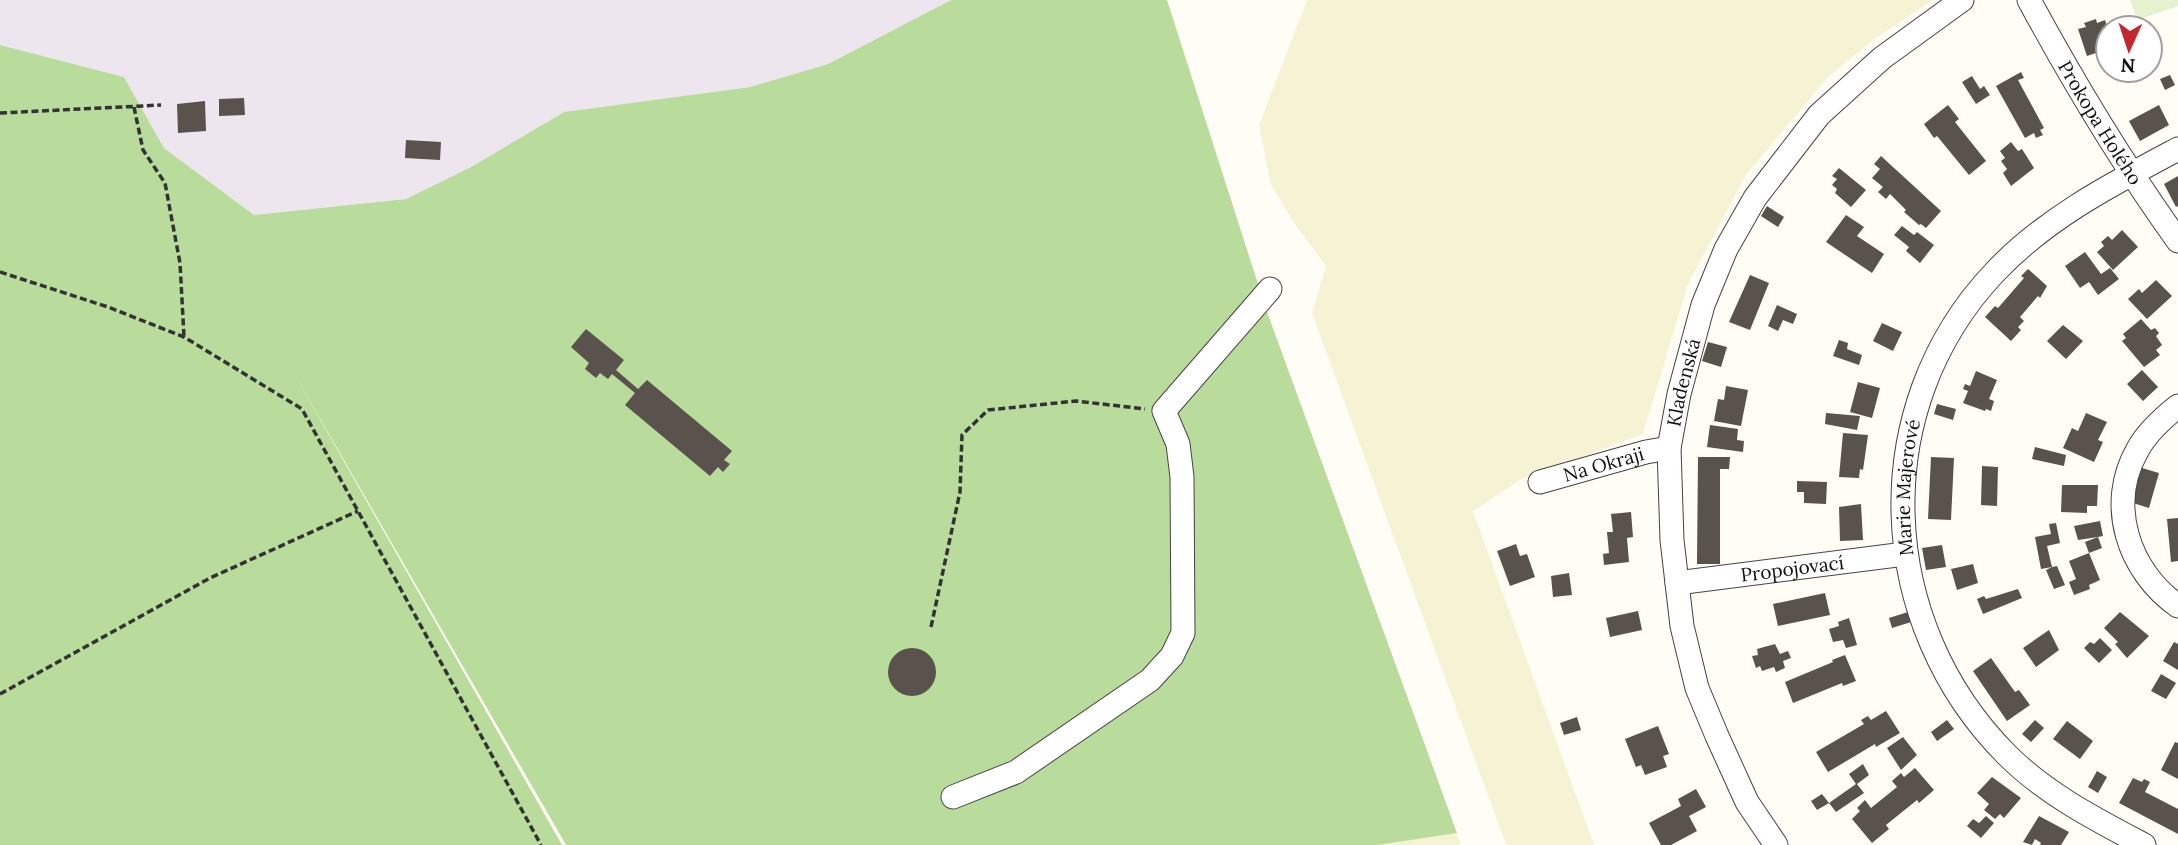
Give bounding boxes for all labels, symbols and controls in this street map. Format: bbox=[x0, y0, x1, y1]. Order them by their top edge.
north arrow bbox=[2094, 14, 2164, 84]
text: N bbox=[2120, 54, 2136, 78]
street label: Prokopa Holého bbox=[2053, 56, 2148, 189]
street label: Kladenská bbox=[1661, 335, 1706, 428]
street label: Marie Majerové bbox=[1891, 417, 1925, 557]
street label: Na Okraji bbox=[1560, 441, 1647, 487]
street label: Propojovací bbox=[1739, 550, 1845, 587]

